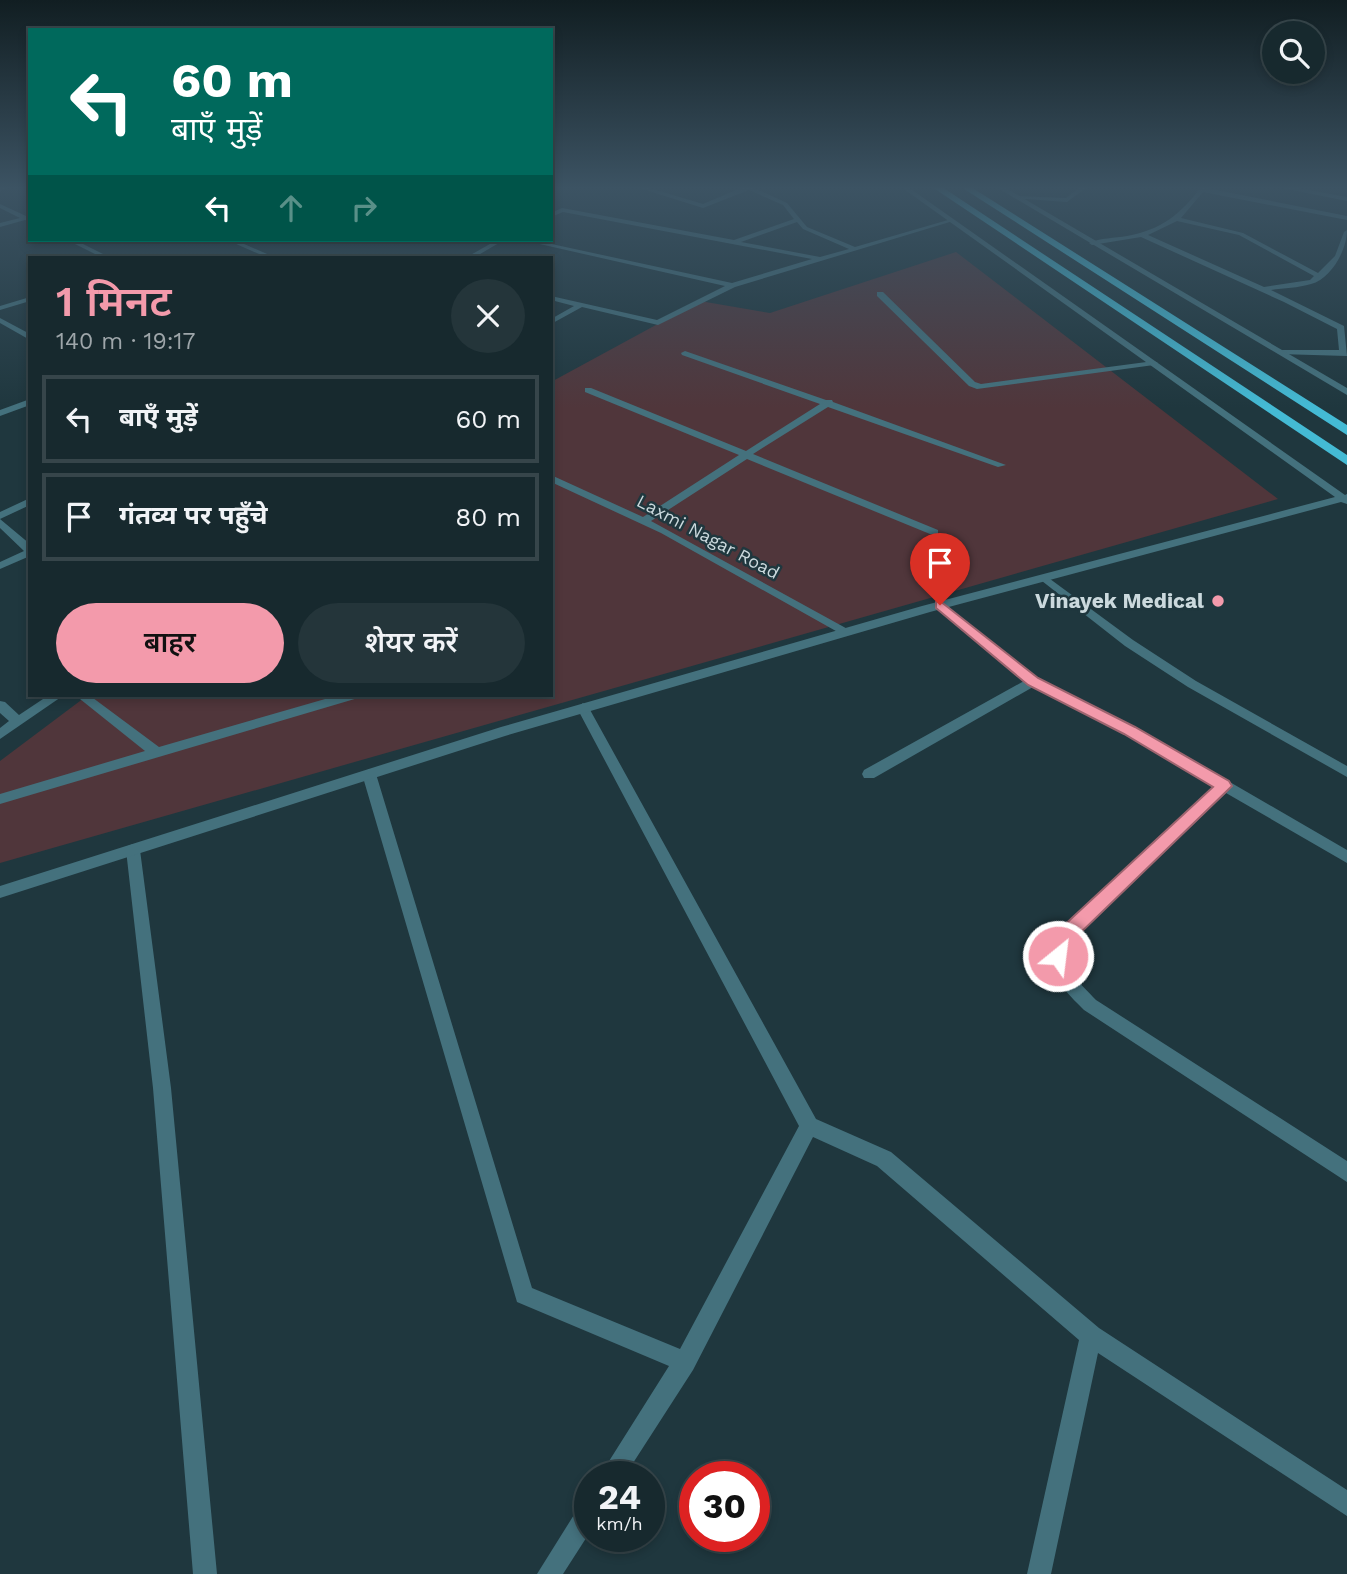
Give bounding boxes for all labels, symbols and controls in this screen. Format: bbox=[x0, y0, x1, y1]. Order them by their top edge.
map controls bbox=[1262, 21, 1325, 84]
button: search bbox=[1262, 21, 1325, 84]
text: 60 m bbox=[171, 51, 293, 109]
icon: left bbox=[56, 56, 147, 147]
text: बाएँ मुड़ें bbox=[171, 110, 262, 148]
icon: left bbox=[199, 189, 237, 227]
icon: ahead bbox=[272, 189, 310, 227]
icon: right bbox=[345, 189, 383, 227]
text: 1 मिनट bbox=[56, 277, 172, 326]
button: close bbox=[451, 279, 525, 353]
text: 140 m · 19:17 bbox=[56, 328, 195, 355]
icon: left bbox=[60, 400, 98, 438]
text: बाएँ मुड़ें bbox=[119, 402, 198, 432]
text: 60 m bbox=[455, 404, 521, 434]
street label: Laxmi Nagar Road bbox=[633, 490, 783, 583]
icon: arrive bbox=[60, 498, 98, 536]
text: गंतव्य पर पहुँचे bbox=[119, 500, 268, 530]
text: 80 m bbox=[455, 502, 521, 532]
pin bbox=[910, 533, 970, 605]
icon: arrive bbox=[921, 544, 959, 582]
place label: Vinayek Medical bbox=[1035, 588, 1204, 613]
marker: Vinayek Medical bbox=[1210, 593, 1226, 609]
button: बाहर bbox=[56, 603, 284, 683]
button: शेयर करें bbox=[298, 603, 525, 683]
position arrow bbox=[1021, 919, 1095, 993]
speed limit sign: 30 bbox=[679, 1461, 770, 1552]
text: 24 bbox=[598, 1476, 641, 1518]
text: km/h bbox=[596, 1513, 643, 1534]

